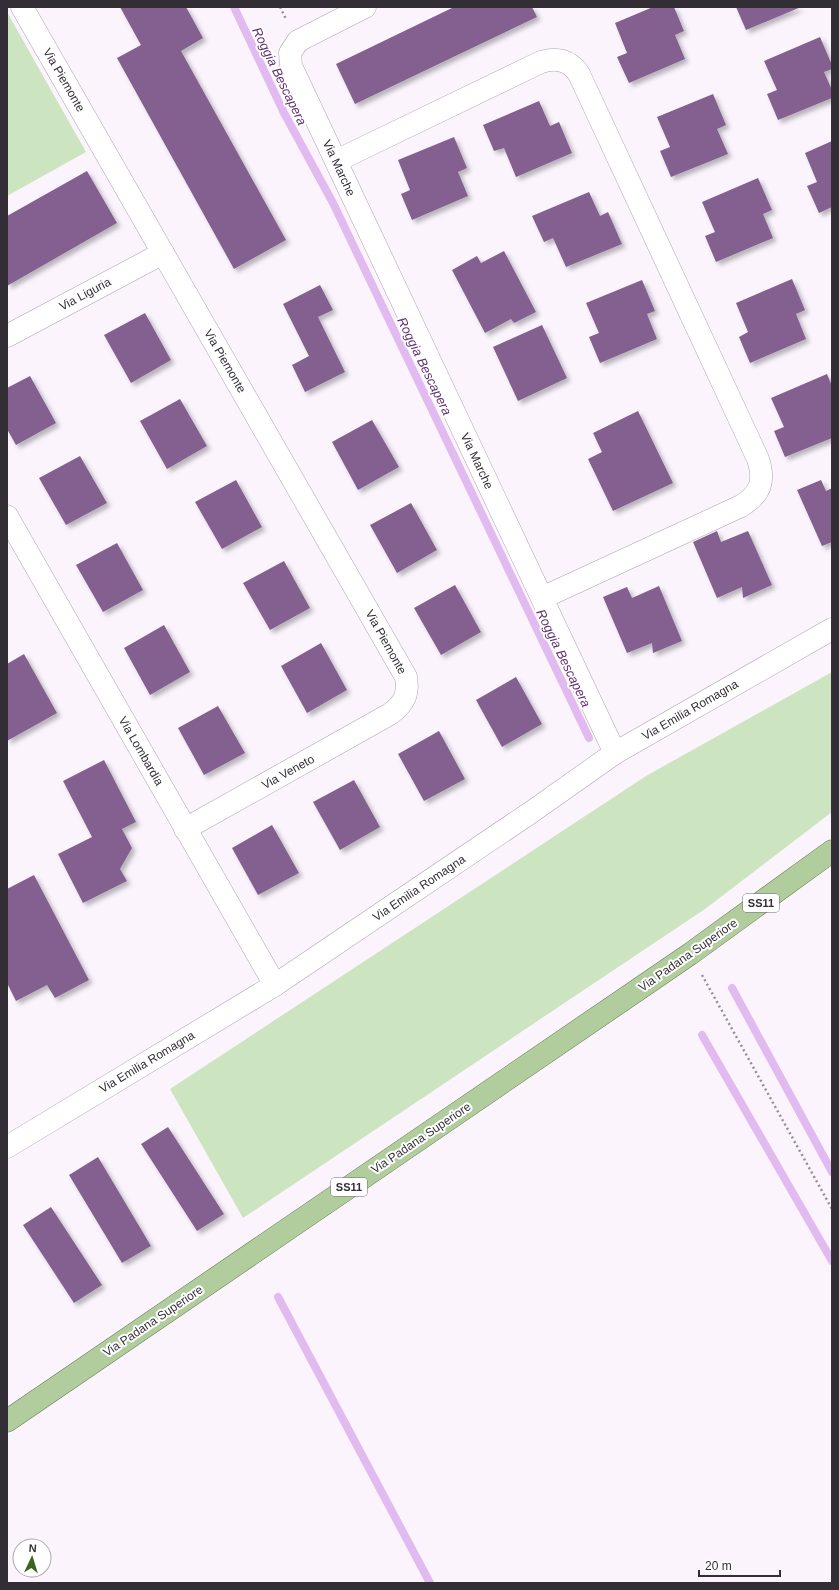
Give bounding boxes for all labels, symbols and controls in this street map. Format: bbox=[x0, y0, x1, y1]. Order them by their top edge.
water label: Roggia Bescapera bbox=[249, 25, 310, 128]
street label: Via Piemonte bbox=[40, 46, 88, 115]
street label: Via Marche bbox=[320, 138, 358, 199]
street label: Via Liguria bbox=[57, 274, 114, 313]
water label: Roggia Bescapera bbox=[394, 315, 455, 418]
street label: Via Piemonte bbox=[201, 327, 249, 396]
street label: Via Marche bbox=[458, 431, 496, 492]
street label: Via Piemonte bbox=[363, 607, 410, 677]
water label: Roggia Bescapera bbox=[533, 607, 594, 710]
street label: Via Emilia Romagna bbox=[640, 677, 741, 743]
street label: Via Lombardia bbox=[116, 714, 167, 788]
street label: Via Veneto bbox=[259, 752, 317, 792]
street label: Via Emilia Romagna bbox=[370, 852, 468, 924]
road number: SS11 bbox=[743, 894, 779, 912]
street label: Via Padana Superiore bbox=[636, 915, 740, 994]
street label: Via Emilia Romagna bbox=[97, 1028, 197, 1096]
street label: Via Padana Superiore bbox=[369, 1099, 474, 1177]
road number: SS11 bbox=[331, 1178, 367, 1196]
street label: Via Padana Superiore bbox=[101, 1282, 206, 1360]
north arrow bbox=[12, 1538, 52, 1578]
text: N bbox=[28, 1542, 37, 1554]
scale bar bbox=[699, 1552, 780, 1578]
text: 20 m bbox=[705, 1559, 732, 1573]

